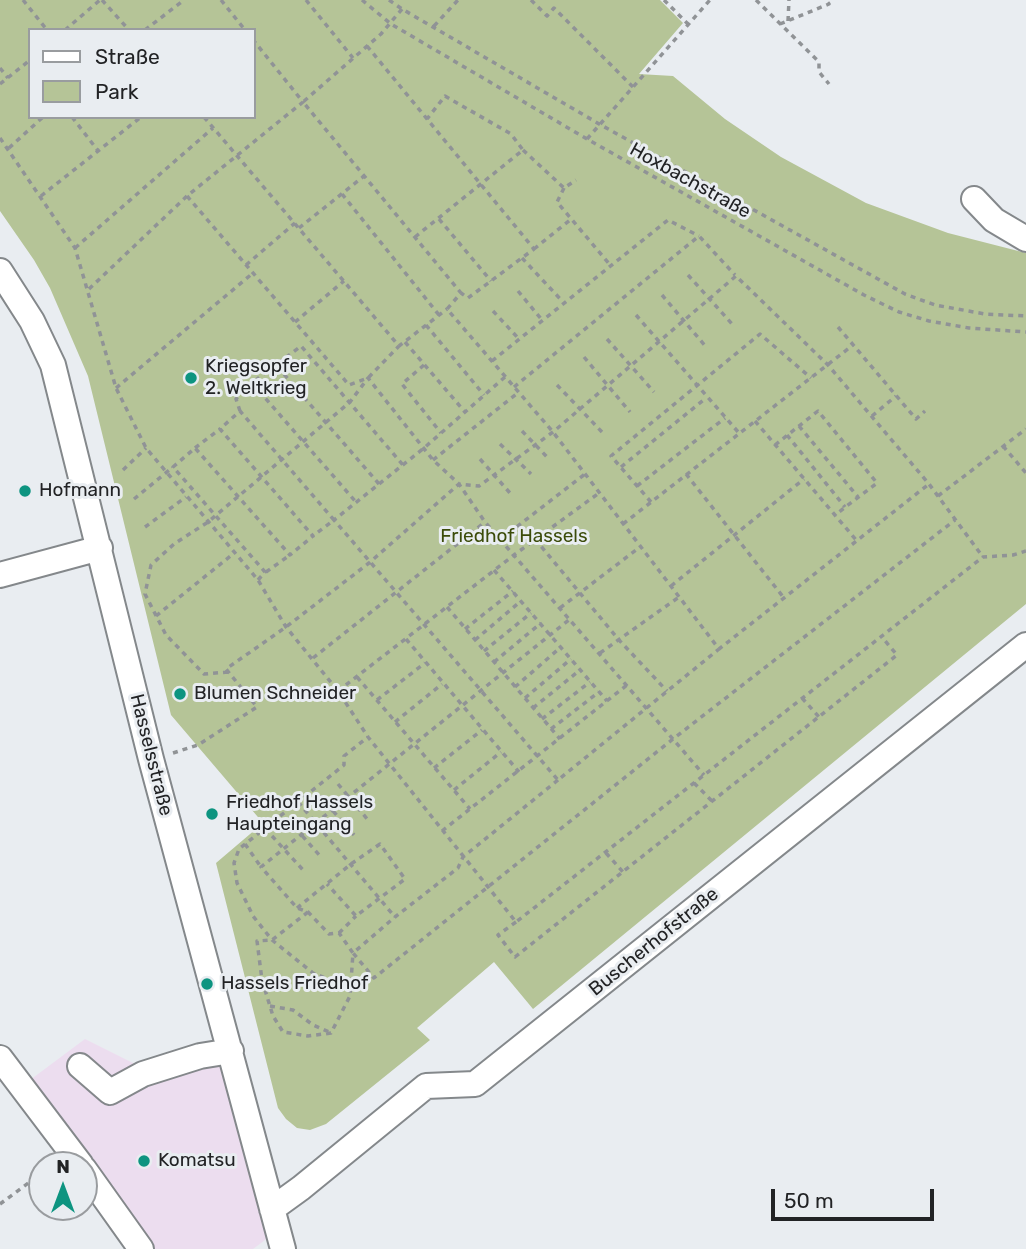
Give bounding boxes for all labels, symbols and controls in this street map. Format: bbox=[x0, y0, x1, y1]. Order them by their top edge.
legend bbox=[28, 28, 256, 119]
text: Straße bbox=[95, 44, 160, 69]
text: Park bbox=[95, 79, 139, 104]
street label: Hoxbachstraße bbox=[626, 138, 754, 224]
place label: Kriegsopfer 2. Weltkrieg bbox=[205, 356, 307, 400]
marker: Kriegsopfer 2. Weltkrieg bbox=[183, 370, 199, 386]
place label: Hofmann bbox=[39, 480, 121, 502]
marker: Hofmann bbox=[17, 483, 33, 499]
park label: Friedhof Hassels bbox=[440, 526, 588, 548]
place label: Blumen Schneider bbox=[194, 683, 356, 705]
marker: Blumen Schneider bbox=[172, 686, 188, 702]
street label: Hasselsstraße bbox=[125, 692, 177, 818]
place label: Friedhof Hassels Haupteingang bbox=[226, 792, 373, 836]
marker: Friedhof Hassels Haupteingang bbox=[204, 806, 220, 822]
street label: Buscherhofstraße bbox=[585, 883, 723, 1001]
place label: Hassels Friedhof bbox=[221, 973, 368, 995]
marker: Hassels Friedhof bbox=[199, 976, 215, 992]
place label: Komatsu bbox=[158, 1150, 236, 1172]
north arrow bbox=[28, 1151, 98, 1221]
marker: Komatsu bbox=[136, 1153, 152, 1169]
text: N bbox=[56, 1155, 70, 1178]
scale bar bbox=[774, 1176, 937, 1220]
text: 50 m bbox=[784, 1188, 834, 1213]

